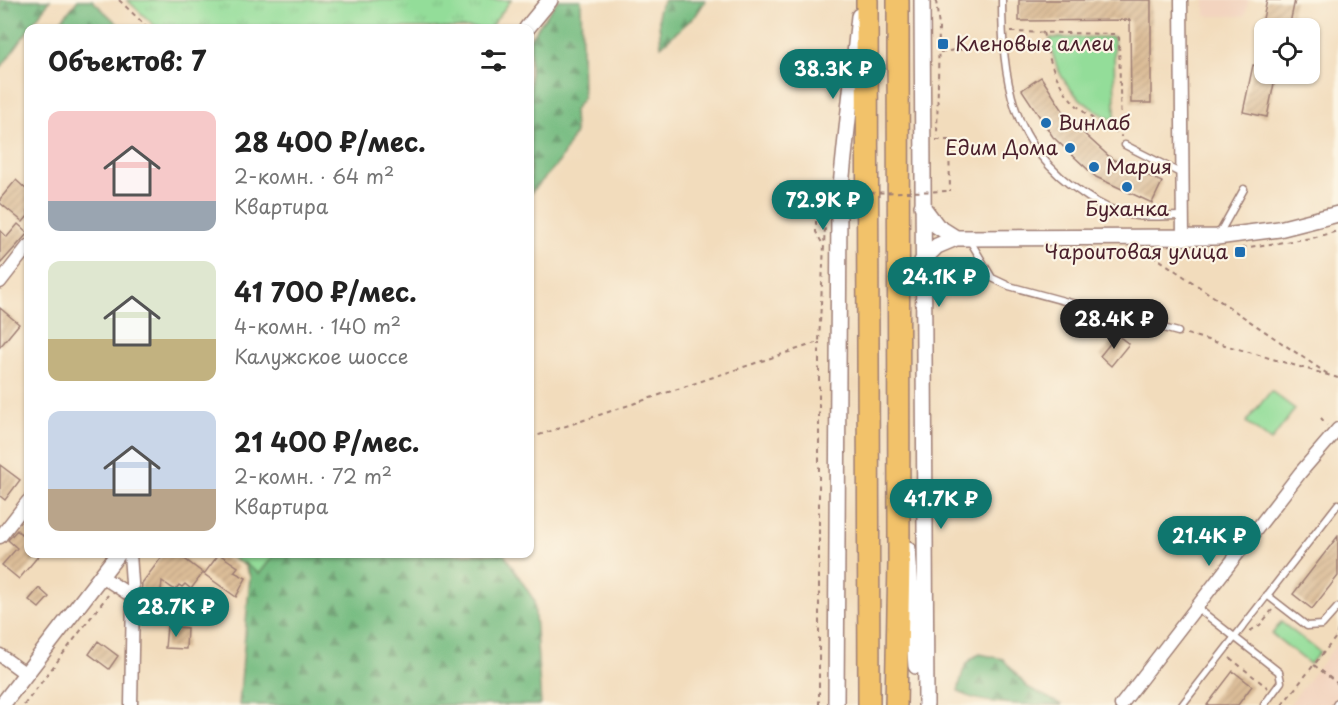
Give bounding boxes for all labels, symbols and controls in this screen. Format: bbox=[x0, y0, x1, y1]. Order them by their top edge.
map controls bbox=[1254, 18, 1320, 84]
button: locate bbox=[1254, 18, 1320, 84]
place label: Кленовые аллеи bbox=[955, 28, 1114, 58]
marker: Кленовые аллеи bbox=[936, 37, 950, 51]
text: Объектов: 7 bbox=[48, 41, 206, 80]
icon: filters bbox=[477, 44, 510, 77]
pin: 38.3K ₽ bbox=[778, 49, 888, 100]
text: 38.3K ₽ bbox=[794, 53, 872, 83]
place label: Винлаб bbox=[1058, 107, 1131, 137]
marker: Винлаб bbox=[1039, 116, 1053, 130]
text: 28 400 ₽/мес. bbox=[234, 122, 426, 161]
place label: Едим Дома bbox=[945, 132, 1059, 162]
icon: home bbox=[96, 135, 168, 207]
marker: Едим Дома bbox=[1063, 141, 1077, 155]
place label: Мария bbox=[1106, 151, 1172, 181]
marker: Мария bbox=[1087, 160, 1101, 174]
text: 2-комн. · 64 m² bbox=[234, 161, 394, 191]
pin: 72.9K ₽ bbox=[768, 180, 878, 231]
marker: Буханка bbox=[1120, 180, 1134, 194]
text: 72.9K ₽ bbox=[786, 184, 860, 214]
text: Квартира bbox=[234, 191, 328, 221]
place label: Буханка bbox=[1085, 193, 1170, 223]
place label: Чароитовая улица bbox=[1044, 236, 1228, 266]
marker: Чароитовая улица bbox=[1233, 245, 1247, 259]
pin: 24.1K ₽ bbox=[884, 257, 994, 308]
text: 24.1K ₽ bbox=[902, 261, 976, 291]
text: 41 700 ₽/мес. bbox=[234, 272, 417, 311]
icon: home bbox=[96, 285, 168, 357]
pin: 28.4K ₽ bbox=[1059, 299, 1169, 350]
text: 28.4K ₽ bbox=[1074, 303, 1154, 333]
text: 4-комн. · 140 m² bbox=[234, 311, 401, 341]
text: Калужское шоссе bbox=[234, 341, 408, 371]
text: 21 400 ₽/мес. bbox=[234, 422, 420, 461]
icon: home bbox=[96, 435, 168, 507]
text: 2-комн. · 72 m² bbox=[234, 461, 392, 491]
pin: 41.7K ₽ bbox=[886, 479, 996, 530]
text: 41.7K ₽ bbox=[904, 483, 978, 513]
text: Квартира bbox=[234, 491, 328, 521]
pin: 21.4K ₽ bbox=[1154, 516, 1264, 567]
text: 21.4K ₽ bbox=[1172, 520, 1246, 550]
pin: 28.7K ₽ bbox=[121, 587, 231, 638]
text: 28.7K ₽ bbox=[137, 591, 215, 621]

